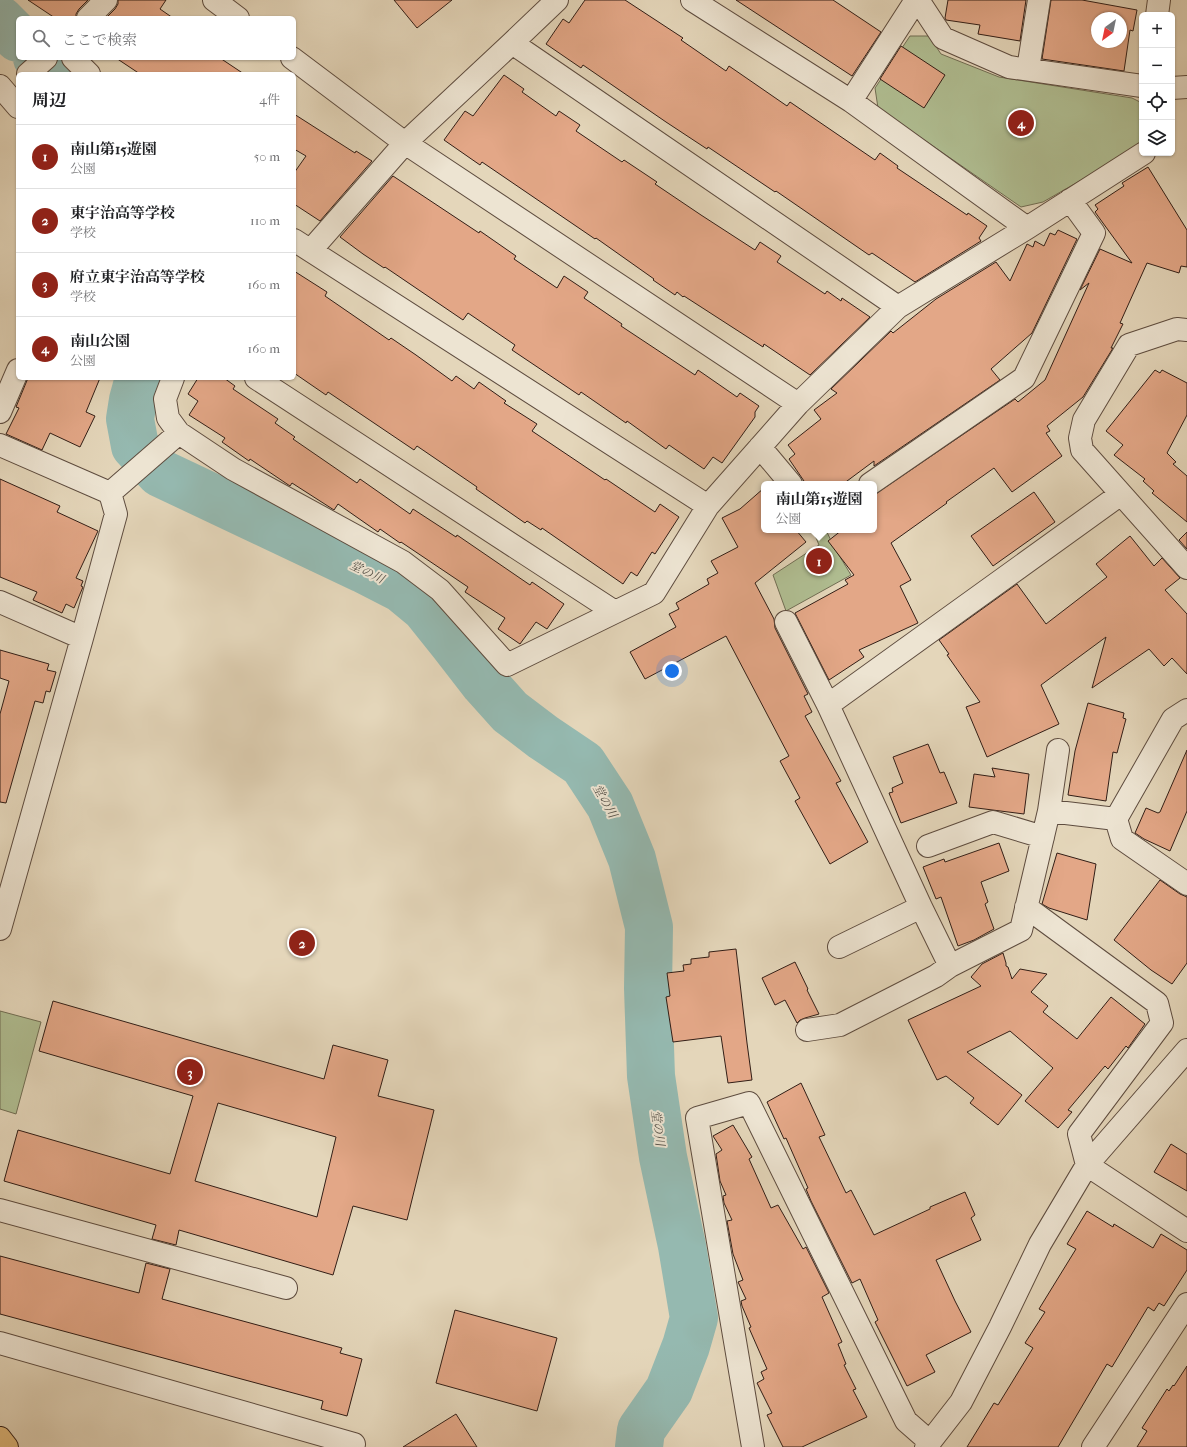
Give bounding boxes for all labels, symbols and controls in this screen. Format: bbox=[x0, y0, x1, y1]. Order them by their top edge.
north arrow bbox=[1091, 12, 1127, 48]
map controls bbox=[1139, 12, 1175, 156]
button: + bbox=[1139, 12, 1175, 48]
search box bbox=[16, 16, 296, 60]
icon: search bbox=[30, 27, 52, 49]
text: ここで検索 bbox=[62, 31, 137, 49]
button: − bbox=[1139, 48, 1175, 84]
button: locate bbox=[1139, 84, 1175, 120]
text: 周辺 bbox=[32, 90, 66, 110]
text: 4件 bbox=[259, 92, 280, 107]
pin: 4 bbox=[1008, 108, 1034, 138]
button: layers bbox=[1139, 120, 1175, 156]
text: 南山第15遊園 bbox=[70, 140, 157, 158]
text: 1 bbox=[43, 149, 47, 164]
text: 50 m bbox=[254, 149, 280, 164]
text: 公園 bbox=[70, 161, 96, 176]
text: 東宇治高等学校 bbox=[70, 204, 175, 222]
text: 2 bbox=[42, 213, 48, 228]
text: 110 m bbox=[250, 213, 280, 228]
text: 学校 bbox=[70, 225, 96, 240]
text: 府立東宇治高等学校 bbox=[70, 268, 205, 286]
text: 3 bbox=[42, 277, 48, 292]
text: 160 m bbox=[248, 277, 280, 292]
text: 学校 bbox=[70, 289, 96, 304]
text: 南山公園 bbox=[70, 332, 130, 350]
text: 4 bbox=[41, 341, 49, 356]
text: 160 m bbox=[248, 341, 280, 356]
text: 公園 bbox=[70, 353, 96, 368]
popup bbox=[761, 481, 877, 533]
text: 南山第15遊園 bbox=[776, 490, 862, 508]
text: 公園 bbox=[776, 511, 802, 526]
pin: 1 bbox=[806, 546, 832, 576]
water label: 堂の川 bbox=[348, 558, 388, 587]
your location bbox=[662, 661, 682, 681]
water label: 堂の川 bbox=[590, 782, 621, 822]
pin: 2 bbox=[289, 928, 315, 958]
pin: 3 bbox=[177, 1057, 203, 1087]
water label: 堂の川 bbox=[649, 1109, 668, 1149]

